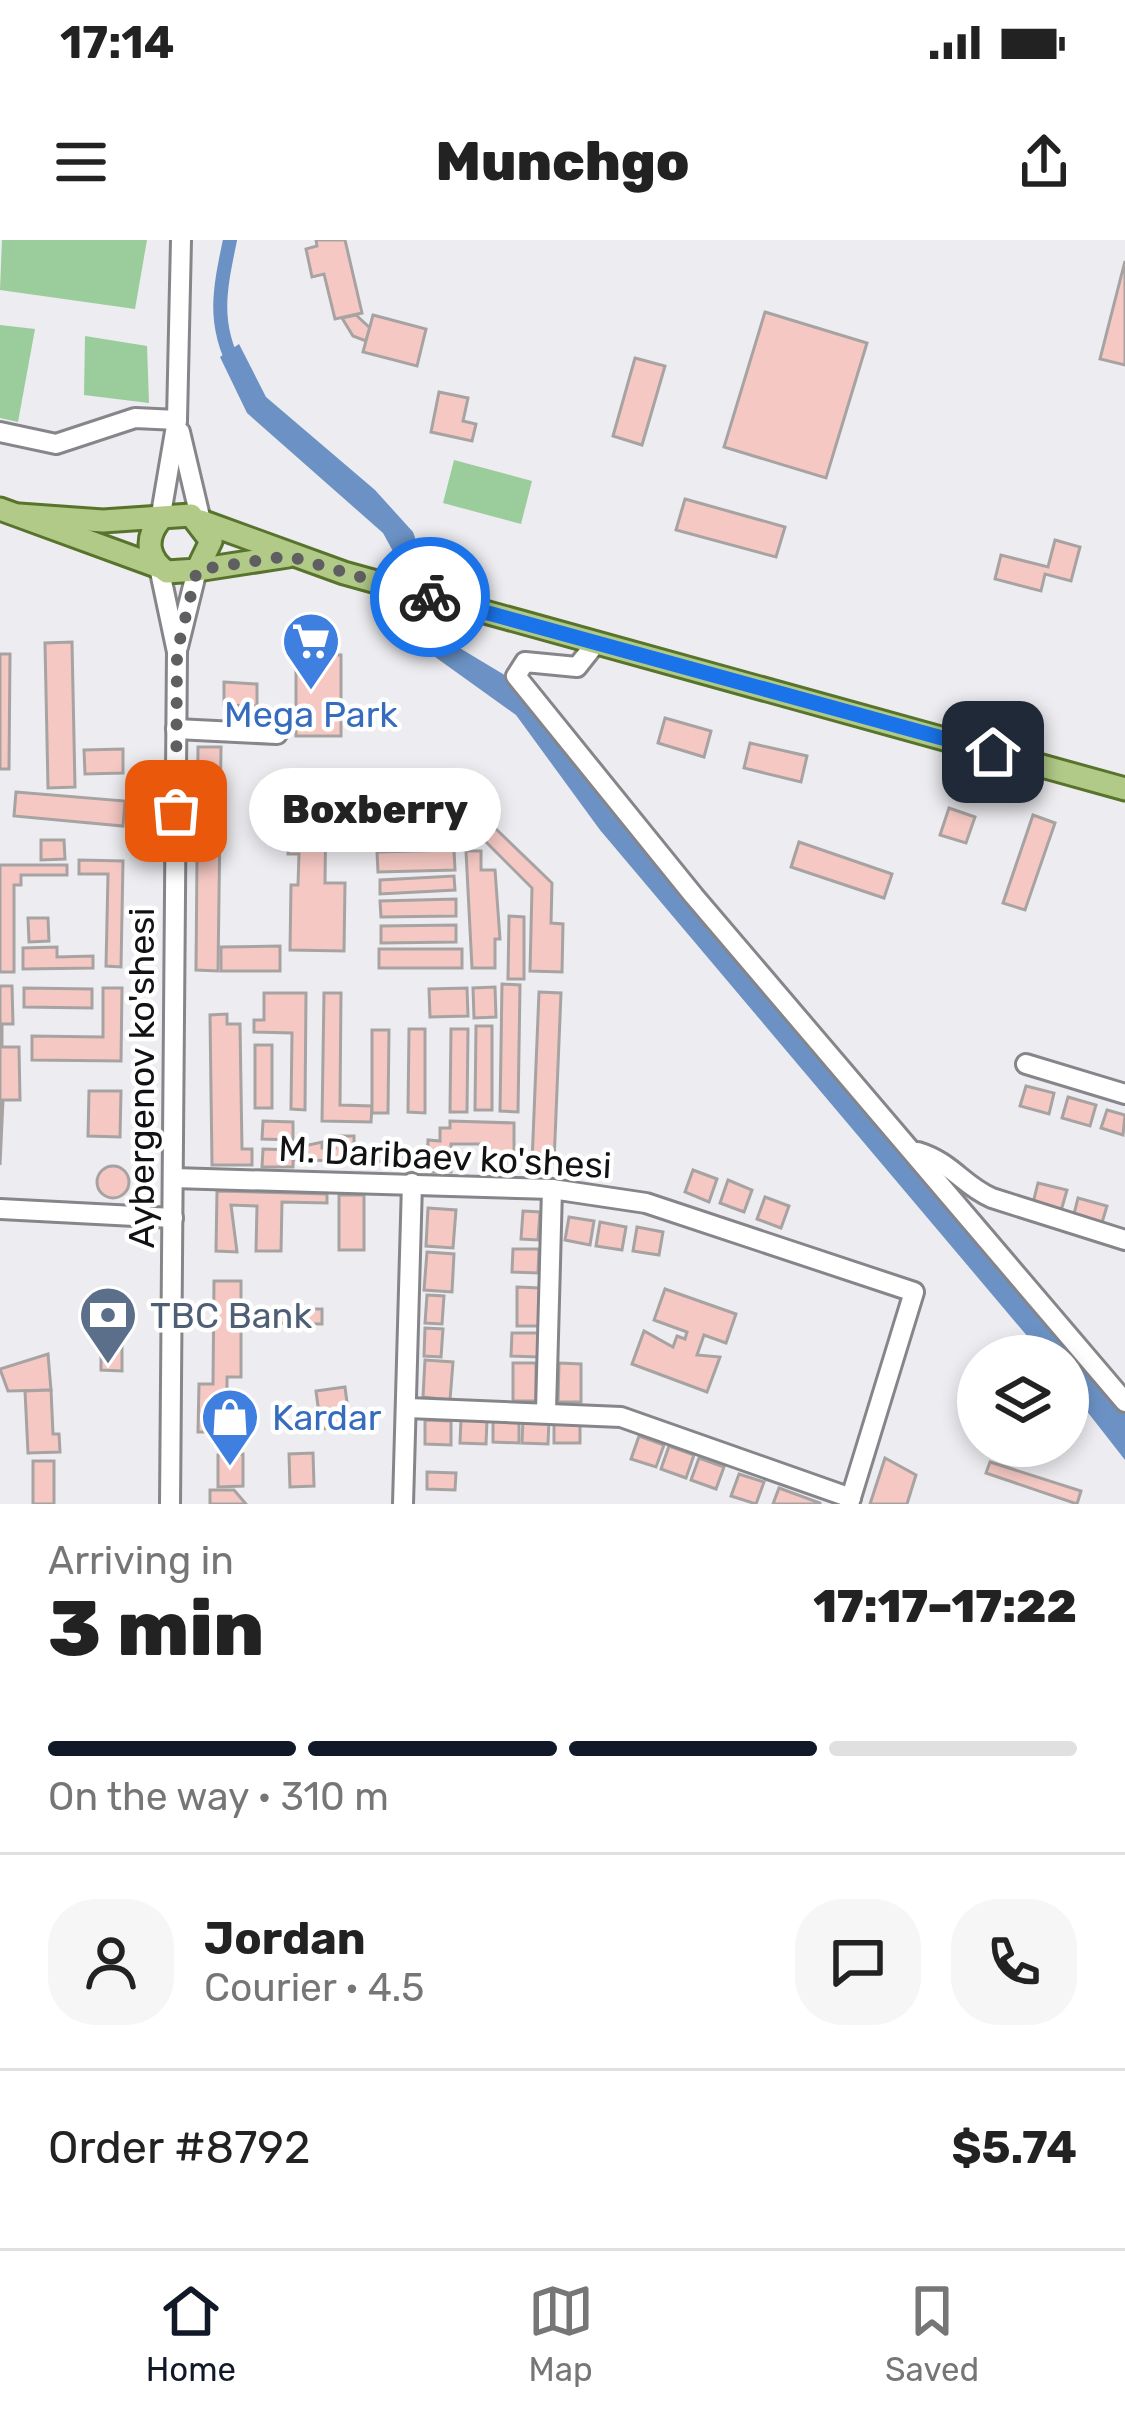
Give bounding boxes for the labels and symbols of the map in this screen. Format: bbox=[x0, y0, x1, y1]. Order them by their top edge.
courier bbox=[370, 537, 490, 657]
supermarket icon: Mega Park bbox=[280, 610, 342, 692]
place label: Mega Park bbox=[224, 693, 398, 736]
pin bbox=[942, 701, 1044, 803]
pin bbox=[125, 760, 227, 862]
callout: Boxberry bbox=[248, 769, 500, 853]
street label: Aybergenov ko'shesi bbox=[120, 908, 163, 1248]
street label: M. Daribaev ko'shesi bbox=[277, 1127, 613, 1187]
bank icon: TBC Bank bbox=[77, 1284, 139, 1366]
place label: TBC Bank bbox=[150, 1294, 312, 1337]
shop icon: Kardar bbox=[199, 1386, 261, 1468]
place label: Kardar bbox=[272, 1396, 382, 1439]

